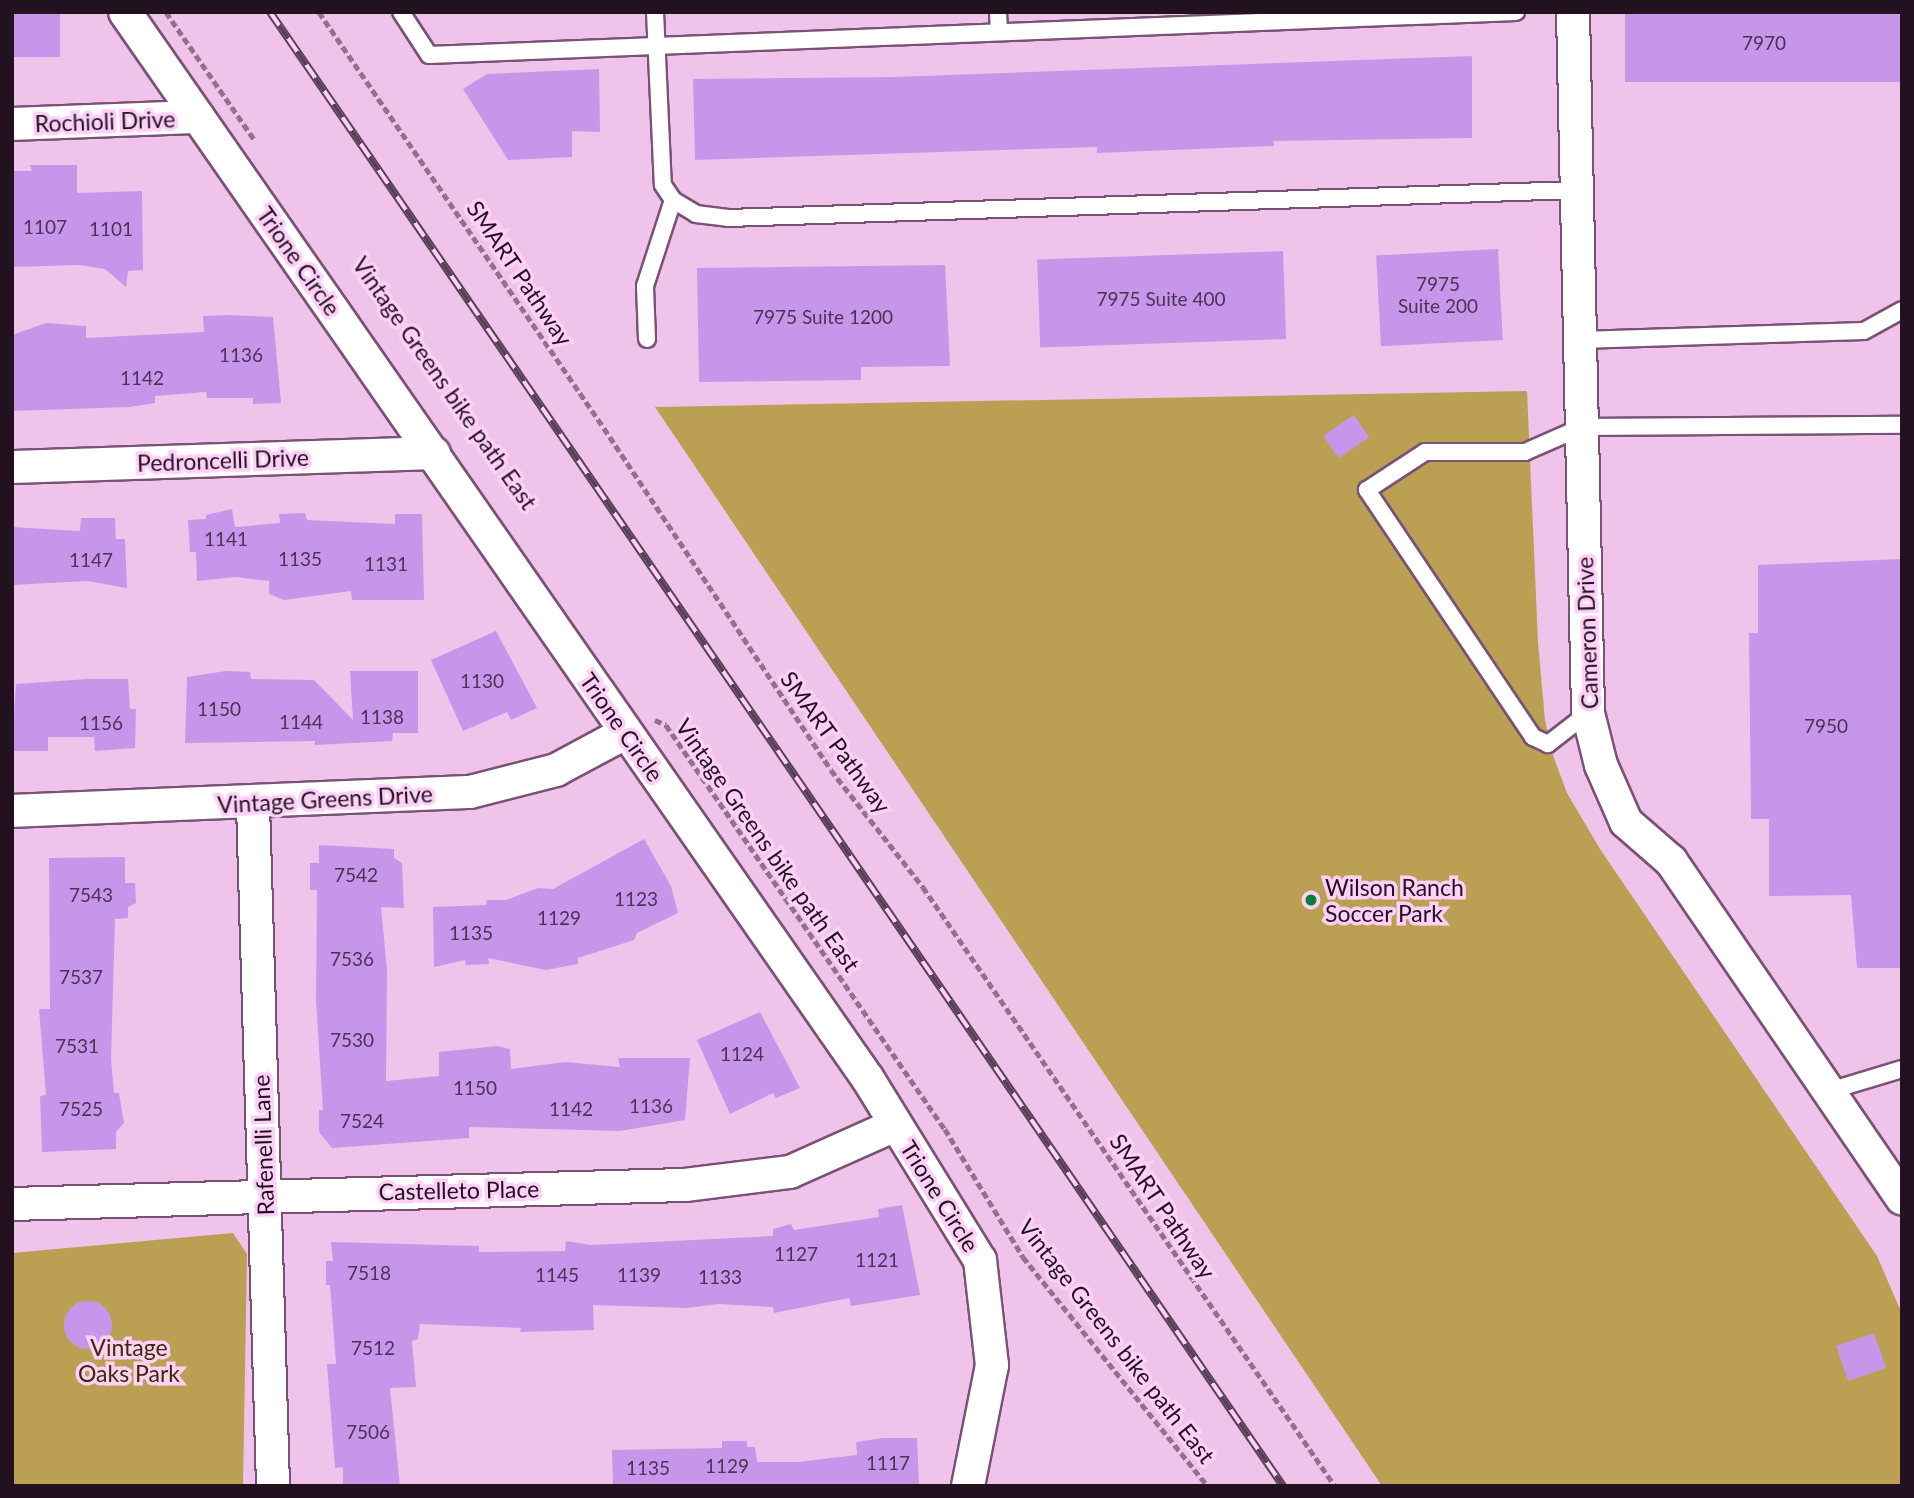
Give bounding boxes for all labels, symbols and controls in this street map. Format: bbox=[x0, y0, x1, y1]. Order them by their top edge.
house number: 7970 bbox=[1742, 32, 1786, 54]
street label: Rochioli Drive bbox=[34, 105, 176, 137]
street label: SMART Pathway bbox=[461, 195, 579, 351]
street label: Trione Circle bbox=[252, 201, 346, 321]
house number: 1107 bbox=[23, 216, 67, 238]
house number: 1101 bbox=[89, 218, 133, 240]
street label: Vintage Greens bike path East bbox=[347, 251, 543, 515]
house number: 7975 Suite 200 bbox=[1398, 273, 1478, 317]
house number: 7975 Suite 400 bbox=[1097, 288, 1225, 310]
house number: 7975 Suite 1200 bbox=[753, 306, 893, 328]
house number: 1136 bbox=[219, 344, 263, 366]
house number: 1142 bbox=[120, 367, 164, 389]
street label: Pedroncelli Drive bbox=[137, 443, 309, 477]
house number: 1141 bbox=[204, 528, 248, 550]
house number: 1135 bbox=[278, 548, 322, 570]
house number: 1147 bbox=[69, 549, 113, 571]
house number: 1131 bbox=[364, 553, 408, 575]
street label: Cameron Drive bbox=[1571, 556, 1603, 710]
street label: SMART Pathway bbox=[775, 665, 897, 819]
street label: Trione Circle bbox=[575, 667, 669, 787]
house number: 1130 bbox=[460, 670, 504, 692]
house number: 1150 bbox=[197, 698, 241, 720]
house number: 1138 bbox=[360, 706, 404, 728]
house number: 1144 bbox=[279, 711, 323, 733]
house number: 1156 bbox=[79, 712, 123, 734]
street label: Vintage Greens bike path East bbox=[670, 713, 866, 977]
house number: 7950 bbox=[1804, 715, 1848, 737]
street label: Vintage Greens Drive bbox=[217, 780, 433, 818]
house number: 7542 bbox=[334, 864, 378, 886]
place label: Wilson Ranch Soccer Park bbox=[1325, 873, 1464, 927]
house number: 7543 bbox=[69, 884, 113, 906]
house number: 1123 bbox=[614, 888, 658, 910]
marker: Wilson Ranch Soccer Park bbox=[1303, 892, 1319, 908]
house number: 1129 bbox=[537, 907, 581, 929]
house number: 1135 bbox=[449, 922, 493, 944]
house number: 7536 bbox=[330, 948, 374, 970]
house number: 7537 bbox=[59, 966, 103, 988]
house number: 7530 bbox=[330, 1029, 374, 1051]
house number: 7531 bbox=[55, 1035, 99, 1057]
house number: 1124 bbox=[720, 1043, 764, 1065]
street label: Rafenelli Lane bbox=[247, 1074, 279, 1216]
house number: 1150 bbox=[453, 1077, 497, 1099]
house number: 1136 bbox=[629, 1095, 673, 1117]
house number: 7525 bbox=[59, 1098, 103, 1120]
house number: 1142 bbox=[549, 1098, 593, 1120]
house number: 7524 bbox=[340, 1110, 384, 1132]
street label: SMART Pathway bbox=[1104, 1128, 1222, 1284]
street label: Trione Circle bbox=[895, 1135, 985, 1257]
street label: Castelleto Place bbox=[378, 1175, 540, 1205]
street label: Vintage Greens bike path East bbox=[1013, 1213, 1221, 1469]
house number: 1127 bbox=[774, 1243, 818, 1265]
house number: 1121 bbox=[855, 1249, 899, 1271]
house number: 7518 bbox=[347, 1262, 391, 1284]
house number: 1145 bbox=[535, 1264, 579, 1286]
house number: 1139 bbox=[617, 1264, 661, 1286]
house number: 1133 bbox=[698, 1266, 742, 1288]
park label: Vintage Oaks Park bbox=[78, 1333, 180, 1387]
house number: 7512 bbox=[351, 1337, 395, 1359]
house number: 7506 bbox=[346, 1421, 390, 1443]
house number: 1117 bbox=[866, 1452, 910, 1474]
house number: 1129 bbox=[705, 1455, 749, 1477]
house number: 1135 bbox=[626, 1457, 670, 1479]

